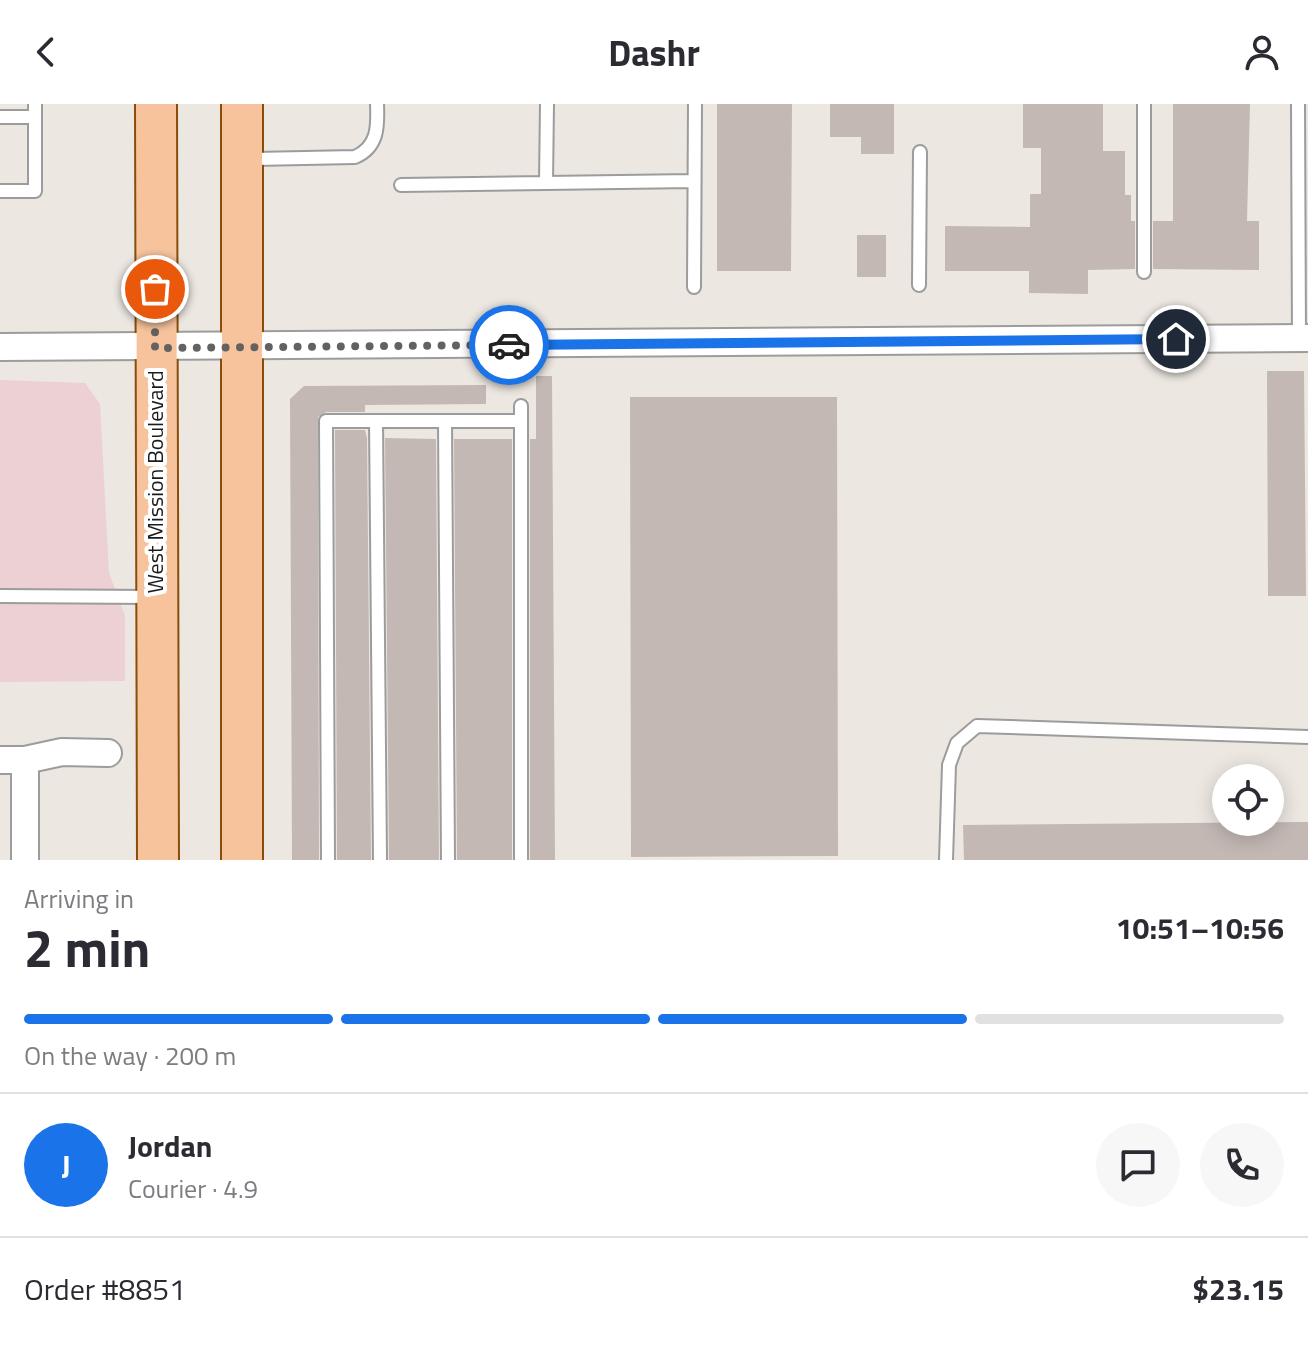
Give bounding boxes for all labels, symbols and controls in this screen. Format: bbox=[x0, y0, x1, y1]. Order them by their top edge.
text: Dashr bbox=[608, 25, 700, 80]
icon: back bbox=[24, 30, 68, 74]
icon: person bbox=[1240, 30, 1284, 74]
pin bbox=[121, 255, 189, 323]
icon: bag bbox=[133, 267, 177, 311]
courier bbox=[469, 305, 549, 385]
pin bbox=[1142, 305, 1210, 373]
icon: home bbox=[1154, 317, 1198, 361]
icon: car bbox=[487, 323, 531, 367]
street label: West Mission Boulevard bbox=[138, 370, 172, 594]
map controls bbox=[1212, 764, 1284, 836]
button: locate bbox=[1212, 764, 1284, 836]
text: Arriving in bbox=[24, 879, 134, 918]
text: 10:51–10:56 bbox=[1116, 905, 1284, 951]
text: 2 min bbox=[24, 908, 150, 987]
text: On the way · 200 m bbox=[24, 1036, 236, 1075]
text: Jordan bbox=[128, 1123, 212, 1169]
button: chat bbox=[1096, 1123, 1180, 1207]
button: phone bbox=[1200, 1123, 1284, 1207]
text: J bbox=[61, 1142, 71, 1188]
text: Courier · 4.9 bbox=[128, 1169, 258, 1208]
text: Order #8851 bbox=[24, 1266, 186, 1312]
text: $23.15 bbox=[1192, 1266, 1284, 1312]

